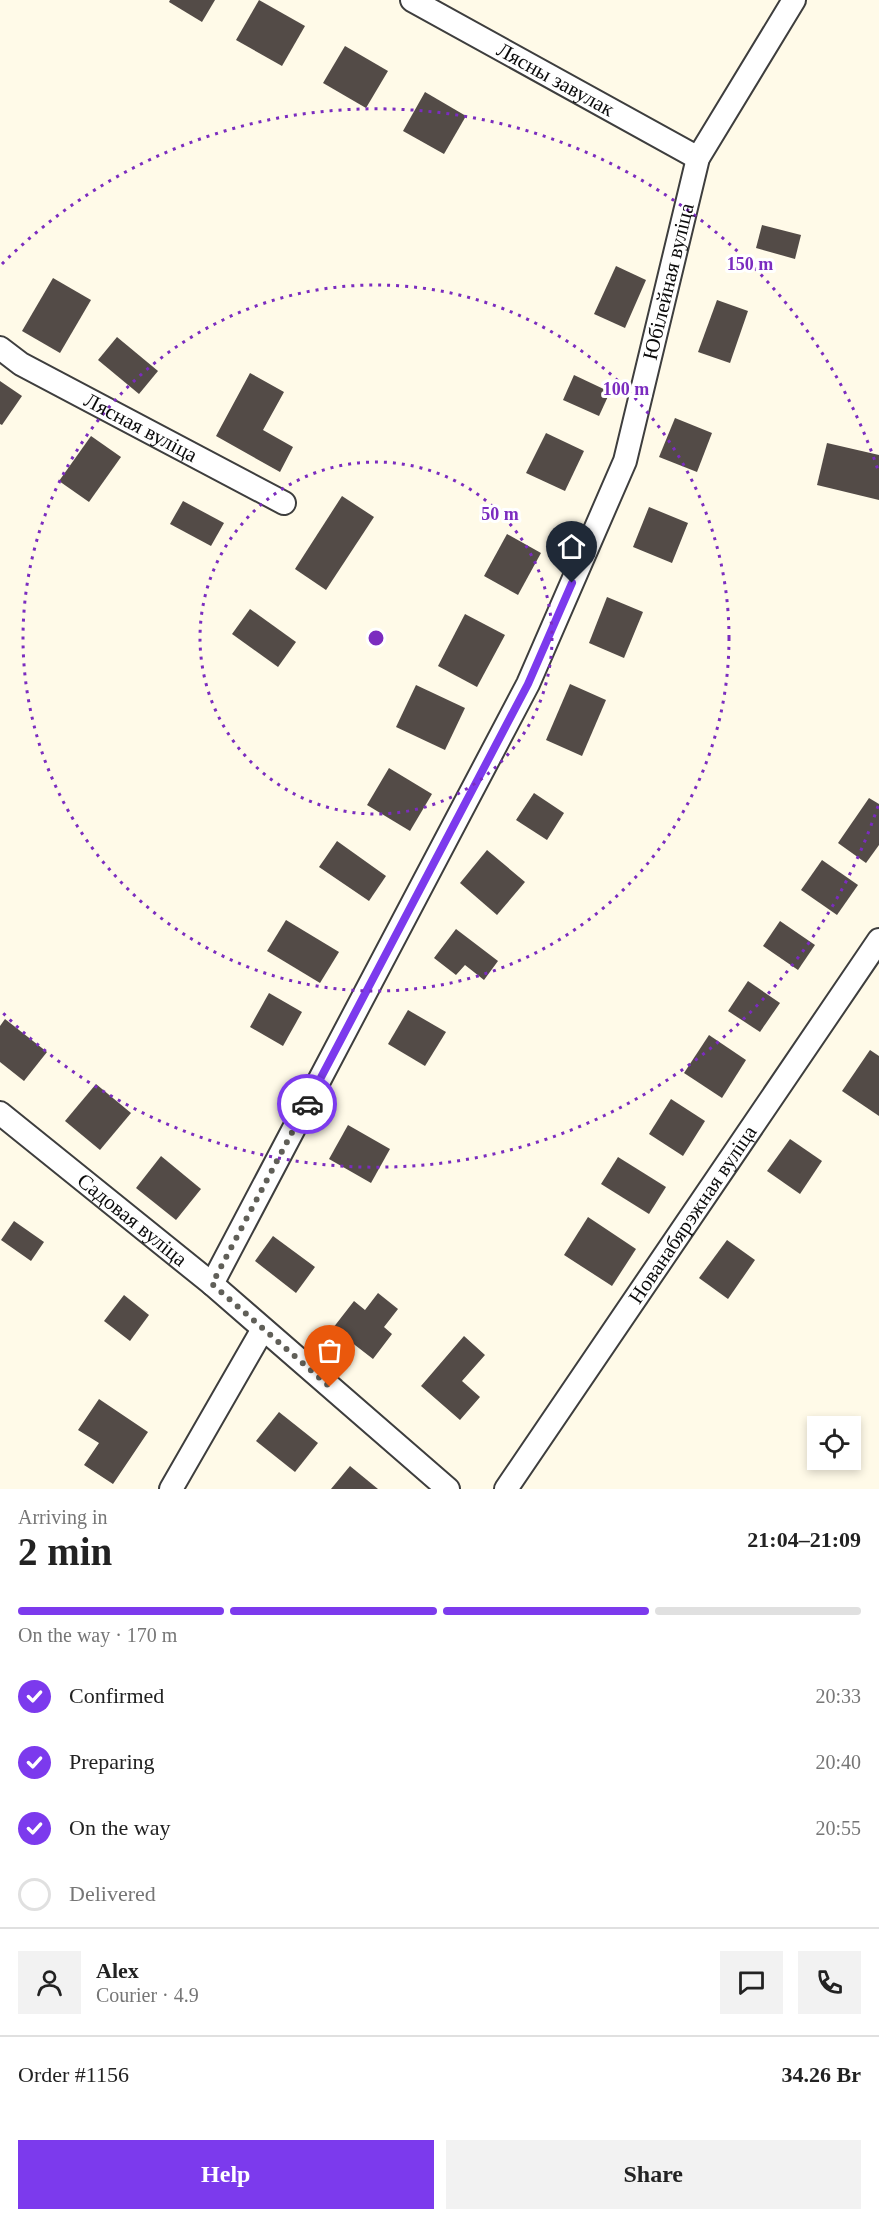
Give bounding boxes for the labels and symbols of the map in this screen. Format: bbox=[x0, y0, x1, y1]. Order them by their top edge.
street label: Лясны завулак bbox=[493, 37, 619, 122]
street label: Юбілейная вуліца bbox=[638, 200, 699, 362]
text: 150 m bbox=[727, 254, 773, 274]
text: 100 m bbox=[603, 379, 649, 399]
street label: Лясная вуліца bbox=[80, 388, 202, 467]
text: 50 m bbox=[481, 504, 519, 524]
pin bbox=[546, 521, 597, 583]
centre of rings bbox=[366, 628, 386, 648]
courier bbox=[277, 1074, 337, 1134]
street label: Нованабярэжная вуліца bbox=[624, 1120, 762, 1308]
street label: Садовая вуліца bbox=[73, 1168, 193, 1272]
pin bbox=[304, 1325, 355, 1387]

